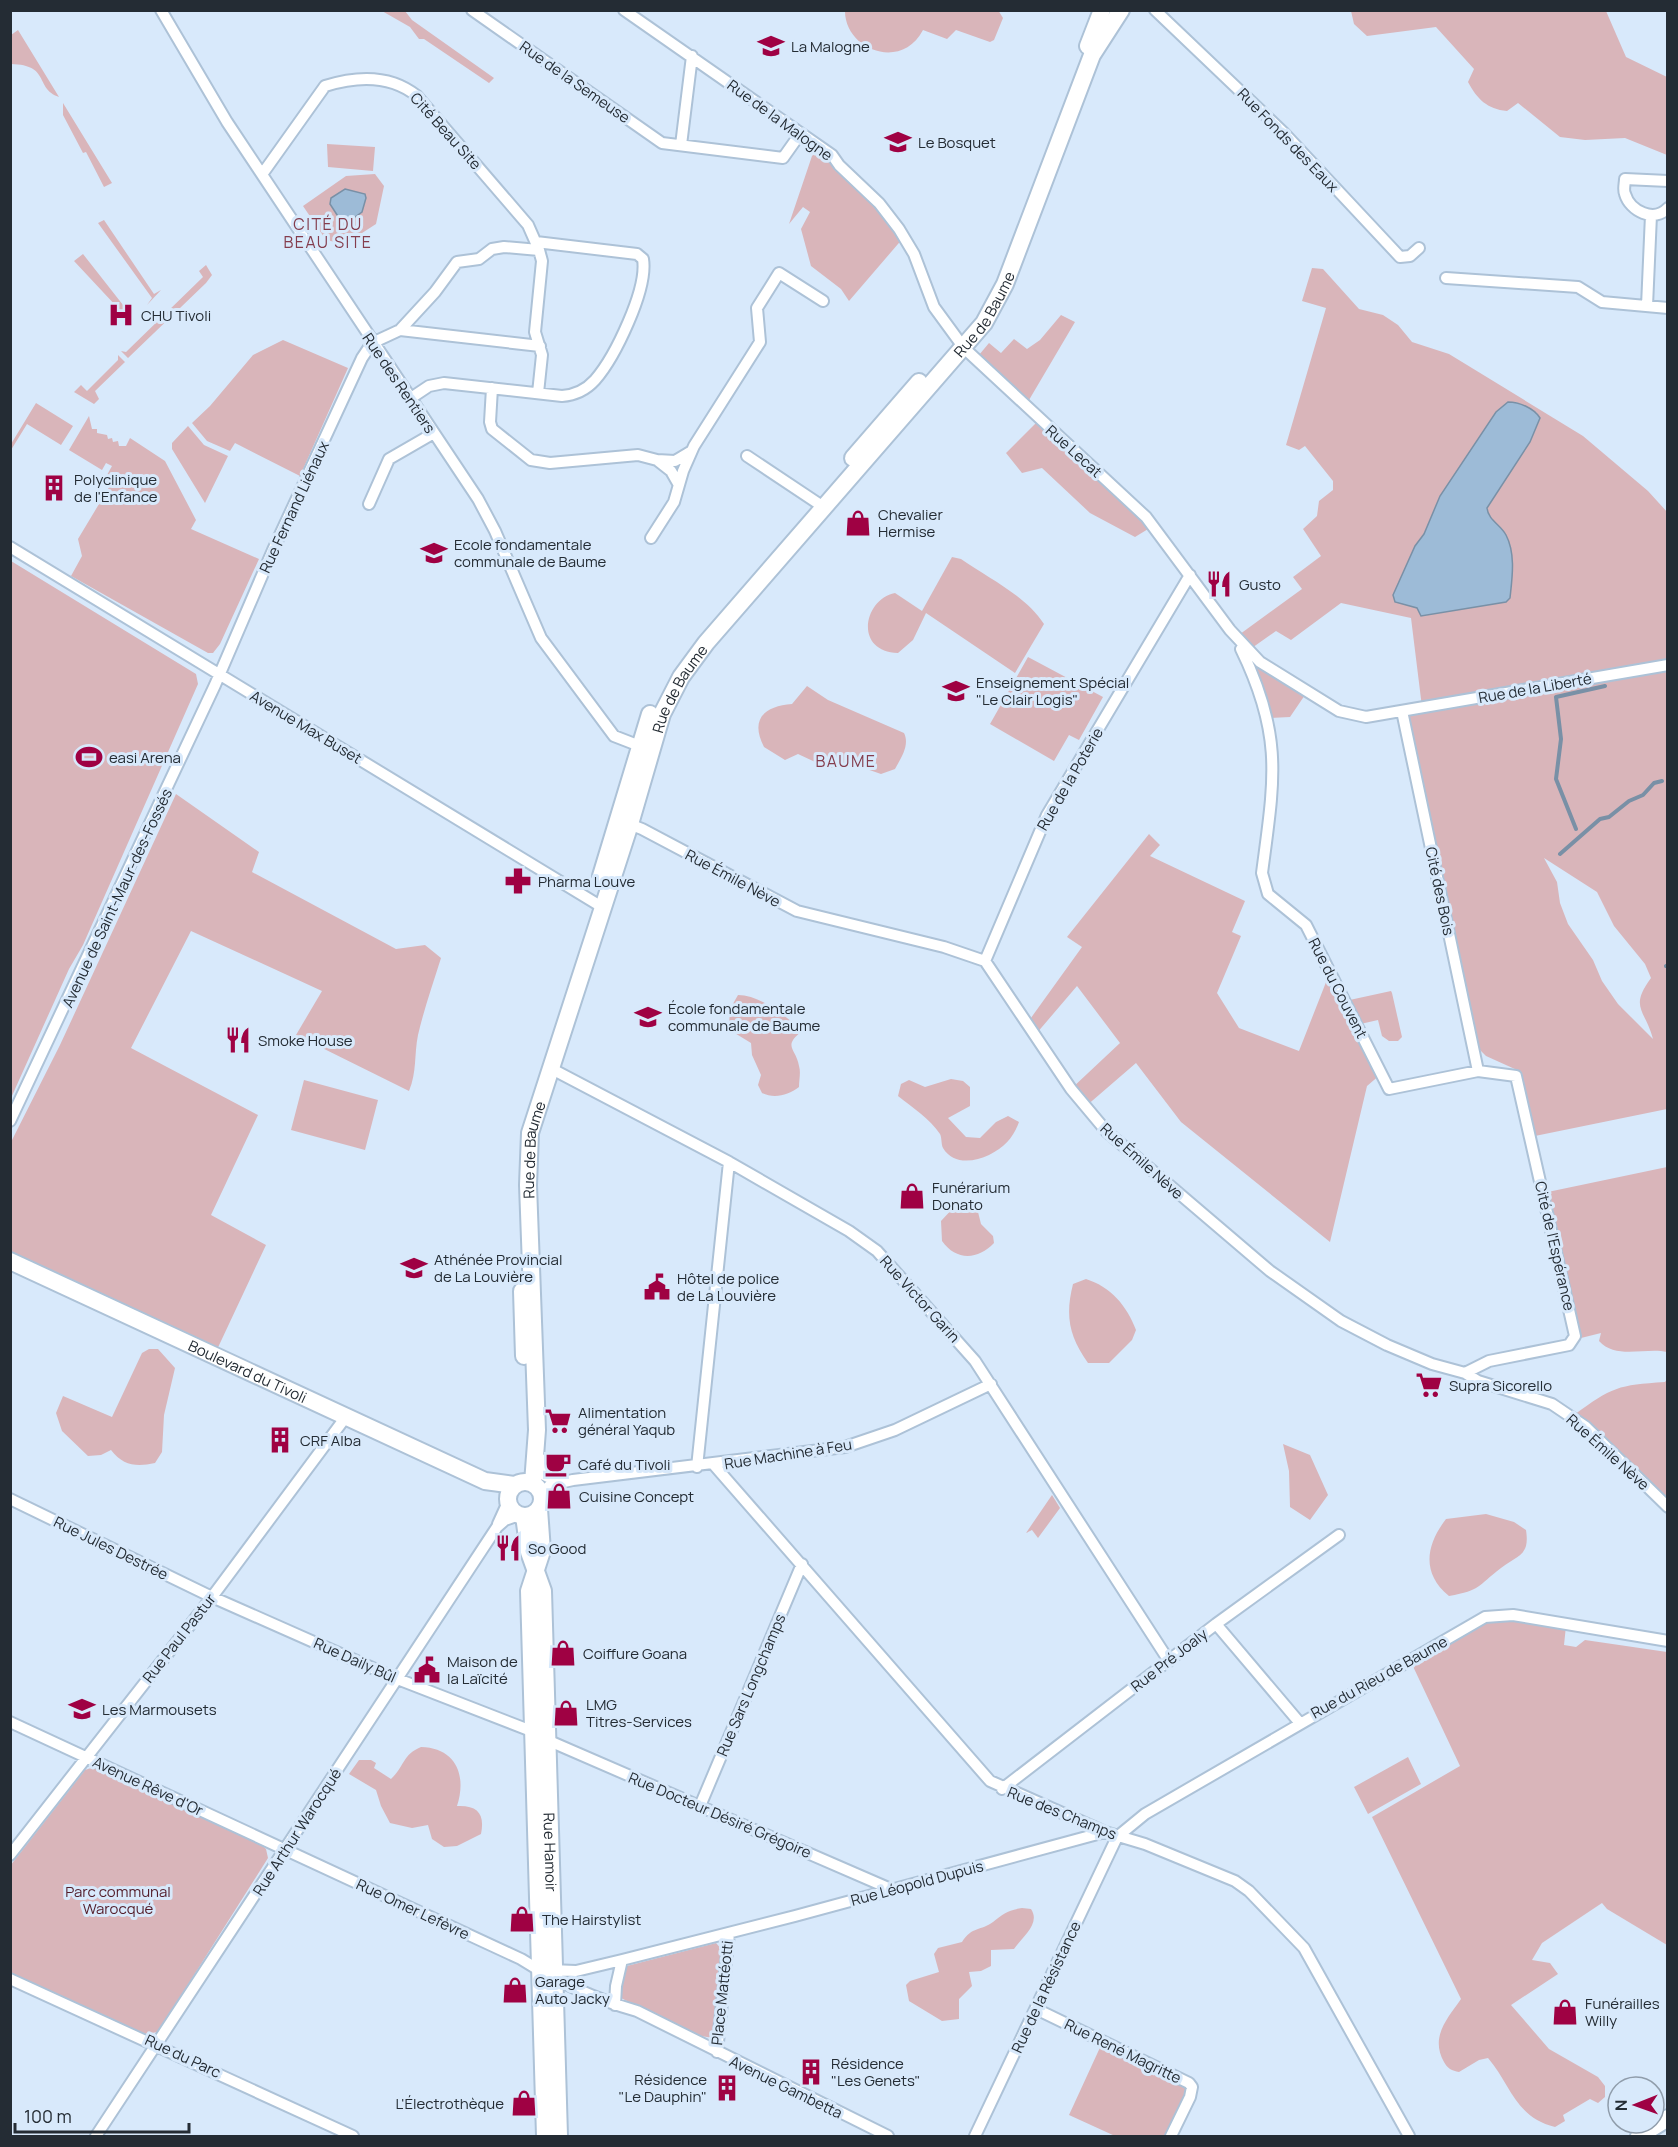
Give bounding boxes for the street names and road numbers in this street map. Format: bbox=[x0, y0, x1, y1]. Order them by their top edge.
street label: Rue de la Semeuse bbox=[516, 36, 635, 128]
street label: Rue de la Malogne bbox=[723, 75, 837, 165]
street label: Rue Fonds des Eaux bbox=[1233, 83, 1343, 197]
street label: Cité Beau Site bbox=[406, 88, 487, 174]
street label: Rue de Baume bbox=[949, 268, 1019, 361]
street label: Rue des Rentiers bbox=[358, 329, 440, 437]
street label: Rue Lecat bbox=[1041, 420, 1107, 482]
street label: Rue Fernand Liénaux bbox=[254, 438, 334, 576]
street label: Rue de Baume bbox=[647, 640, 712, 735]
street label: Rue de la Liberté bbox=[1477, 668, 1593, 708]
street label: Avenue Max Buset bbox=[246, 685, 366, 769]
street label: Rue de la Poterie bbox=[1032, 723, 1108, 834]
street label: Avenue de Saint-Maur-des-Fossés bbox=[57, 785, 177, 1011]
street label: Rue Émile Nève bbox=[682, 844, 784, 912]
street label: Cité des Bois bbox=[1420, 845, 1460, 937]
street label: Rue du Couvent bbox=[1304, 934, 1372, 1042]
street label: Rue de Baume bbox=[517, 1098, 550, 1199]
street label: Rue Émile Nève bbox=[1096, 1118, 1188, 1204]
street label: Cité de l'Espérance bbox=[1530, 1179, 1580, 1313]
street label: Rue Victor Garin bbox=[875, 1251, 965, 1347]
street label: Boulevard du Tivoli bbox=[185, 1335, 310, 1408]
street label: Rue Émile Nève bbox=[1562, 1409, 1654, 1495]
street label: Rue Machine à Feu bbox=[723, 1434, 853, 1474]
street label: Rue Jules Destrée bbox=[50, 1511, 172, 1585]
street label: Rue Paul Pastur bbox=[138, 1589, 221, 1687]
street label: Rue Sars Longchamps bbox=[711, 1610, 791, 1760]
street label: Rue Pré Joaly bbox=[1126, 1623, 1212, 1697]
street label: Rue du Rieu de Baume bbox=[1307, 1631, 1451, 1723]
street label: Rue Daily Bûl bbox=[310, 1632, 400, 1688]
street label: Avenue Rêve d'Or bbox=[89, 1751, 207, 1821]
street label: Rue Arthur Warocqué bbox=[248, 1764, 346, 1900]
street label: Rue Docteur Désiré Grégoire bbox=[625, 1767, 815, 1863]
street label: Rue des Champs bbox=[1004, 1782, 1120, 1845]
street label: Rue Hamoir bbox=[539, 1812, 562, 1893]
street label: Rue Léopold Dupuis bbox=[848, 1855, 986, 1911]
street label: Rue Omer Lefèvre bbox=[353, 1874, 473, 1945]
street label: Rue de la Résistance bbox=[1006, 1917, 1086, 2056]
street label: Place Mattéotti bbox=[706, 1940, 738, 2046]
street label: Rue René Magritte bbox=[1061, 2014, 1185, 2088]
street label: Rue du Parc bbox=[142, 2029, 224, 2083]
street label: Avenue Gambetta bbox=[726, 2051, 846, 2123]

